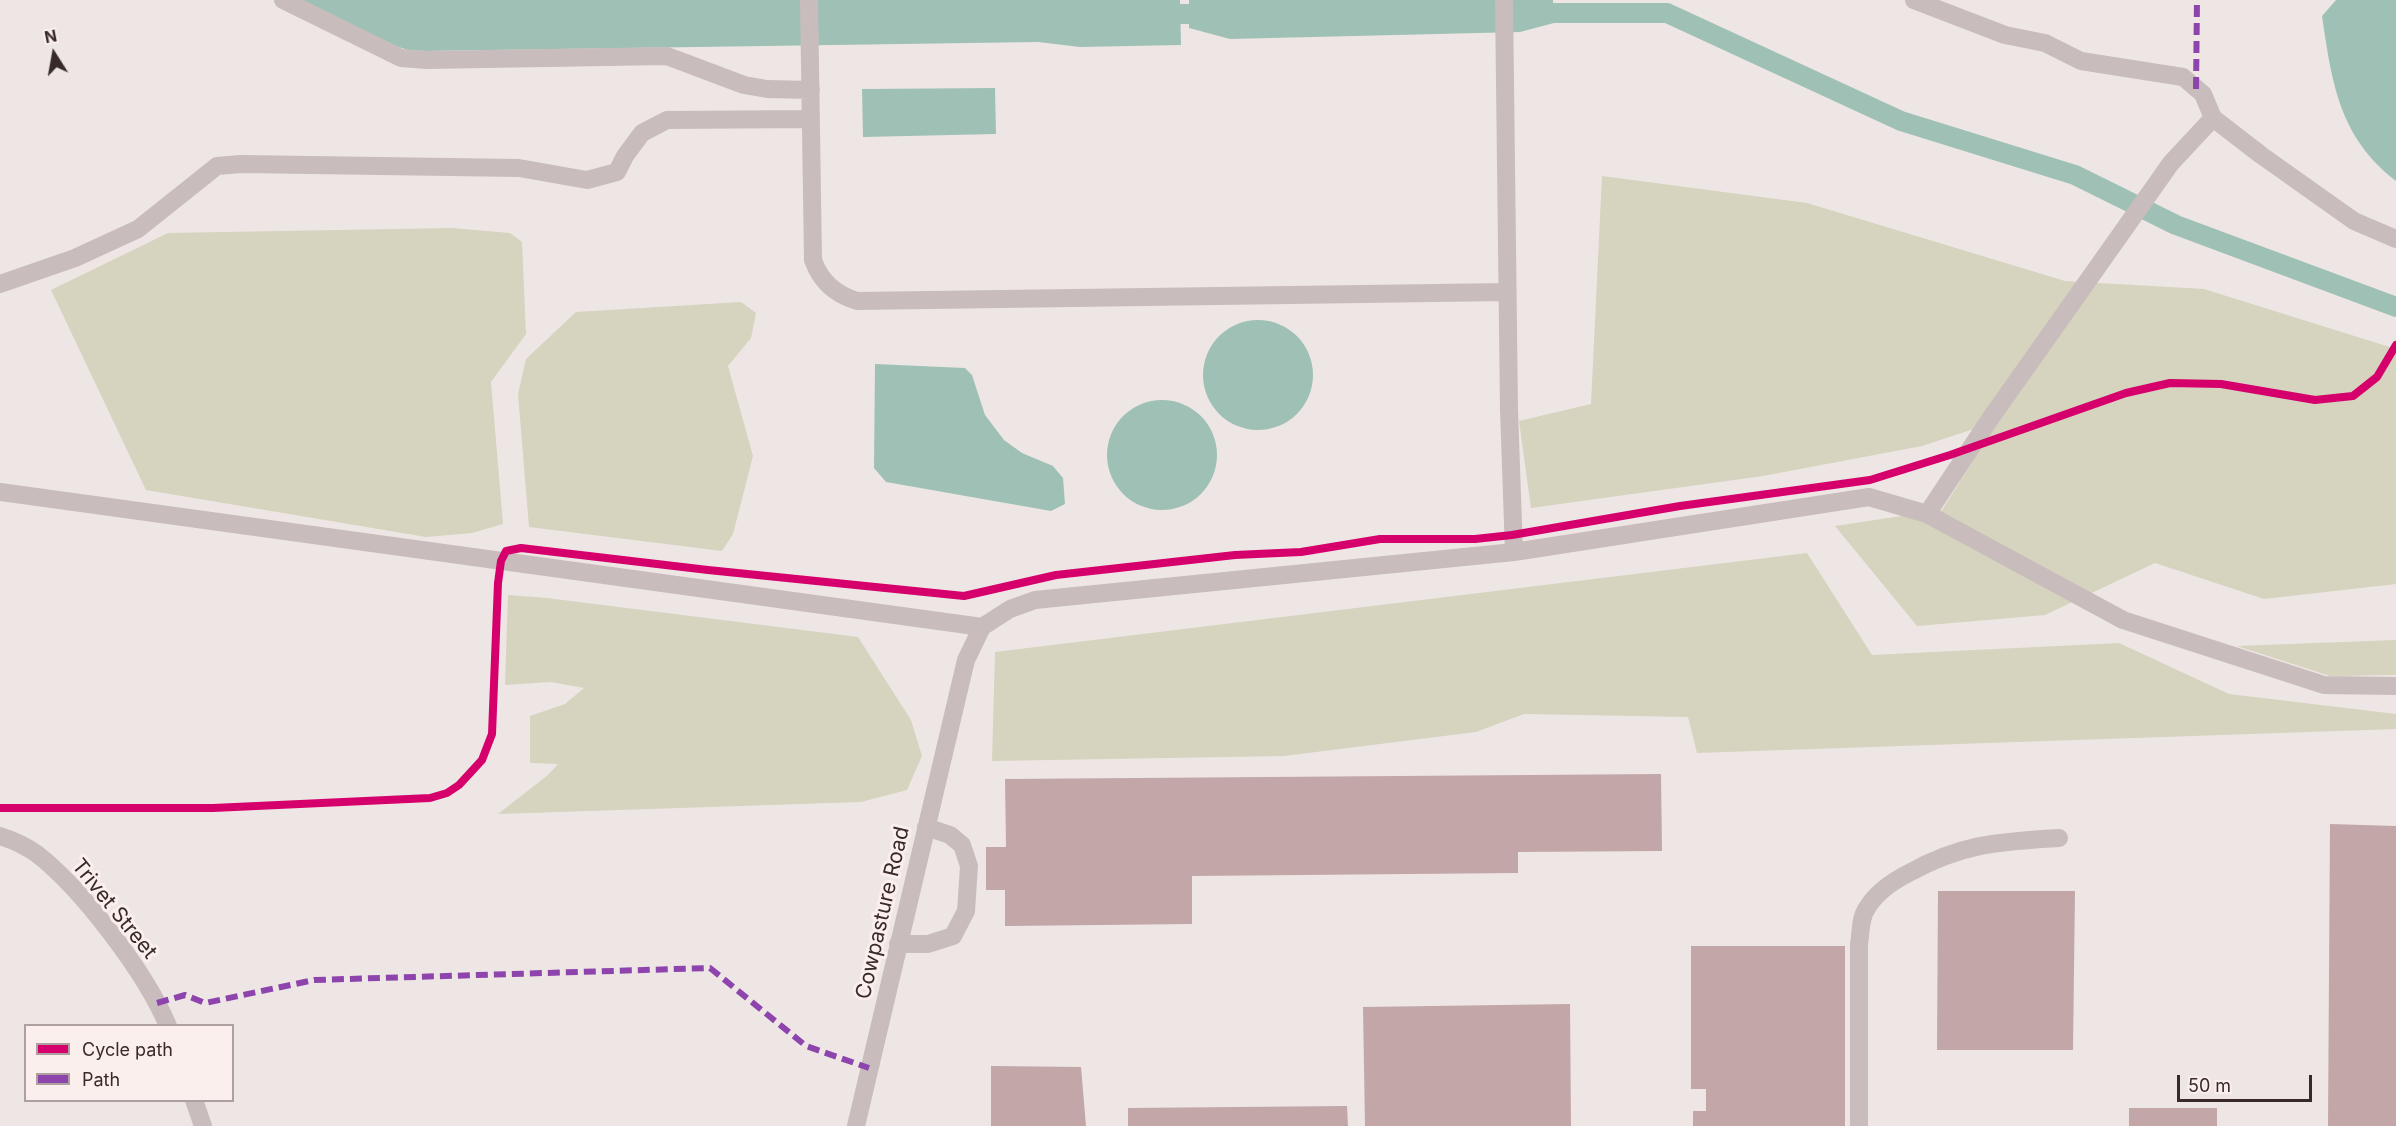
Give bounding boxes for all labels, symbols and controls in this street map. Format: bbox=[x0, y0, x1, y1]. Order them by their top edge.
north arrow bbox=[24, 24, 84, 84]
text: N bbox=[43, 25, 58, 47]
street label: Cowpasture Road bbox=[851, 824, 915, 1002]
street label: Trivet Street bbox=[66, 854, 162, 964]
legend bbox=[24, 1024, 234, 1102]
text: Cycle path bbox=[82, 1039, 173, 1060]
scale bar bbox=[2180, 1063, 2315, 1101]
text: Path bbox=[82, 1069, 120, 1090]
text: 50 m bbox=[2188, 1075, 2231, 1096]

